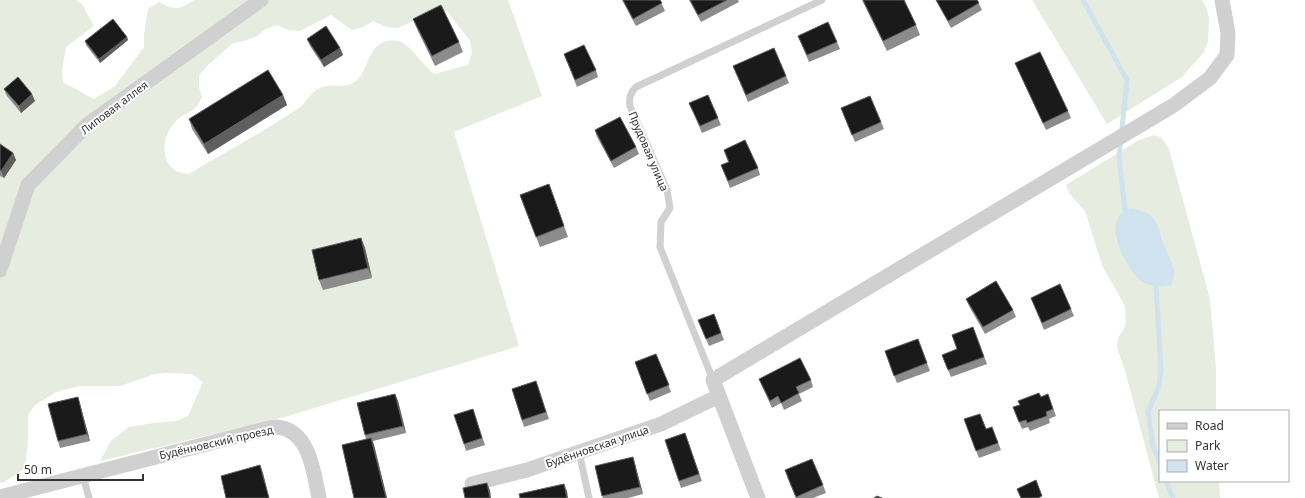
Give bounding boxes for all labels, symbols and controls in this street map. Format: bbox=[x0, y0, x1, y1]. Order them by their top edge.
street label: Липовая аллея bbox=[77, 77, 151, 137]
street label: Прудовая улица bbox=[625, 109, 673, 193]
legend bbox=[1159, 410, 1289, 482]
text: Road bbox=[1195, 417, 1224, 434]
street label: Будённовская улица bbox=[543, 421, 651, 471]
street label: Будённовский проезд bbox=[158, 422, 275, 462]
text: Park bbox=[1195, 437, 1221, 454]
scale bar bbox=[18, 456, 143, 482]
text: Water bbox=[1195, 457, 1229, 474]
text: 50 m bbox=[24, 461, 52, 478]

